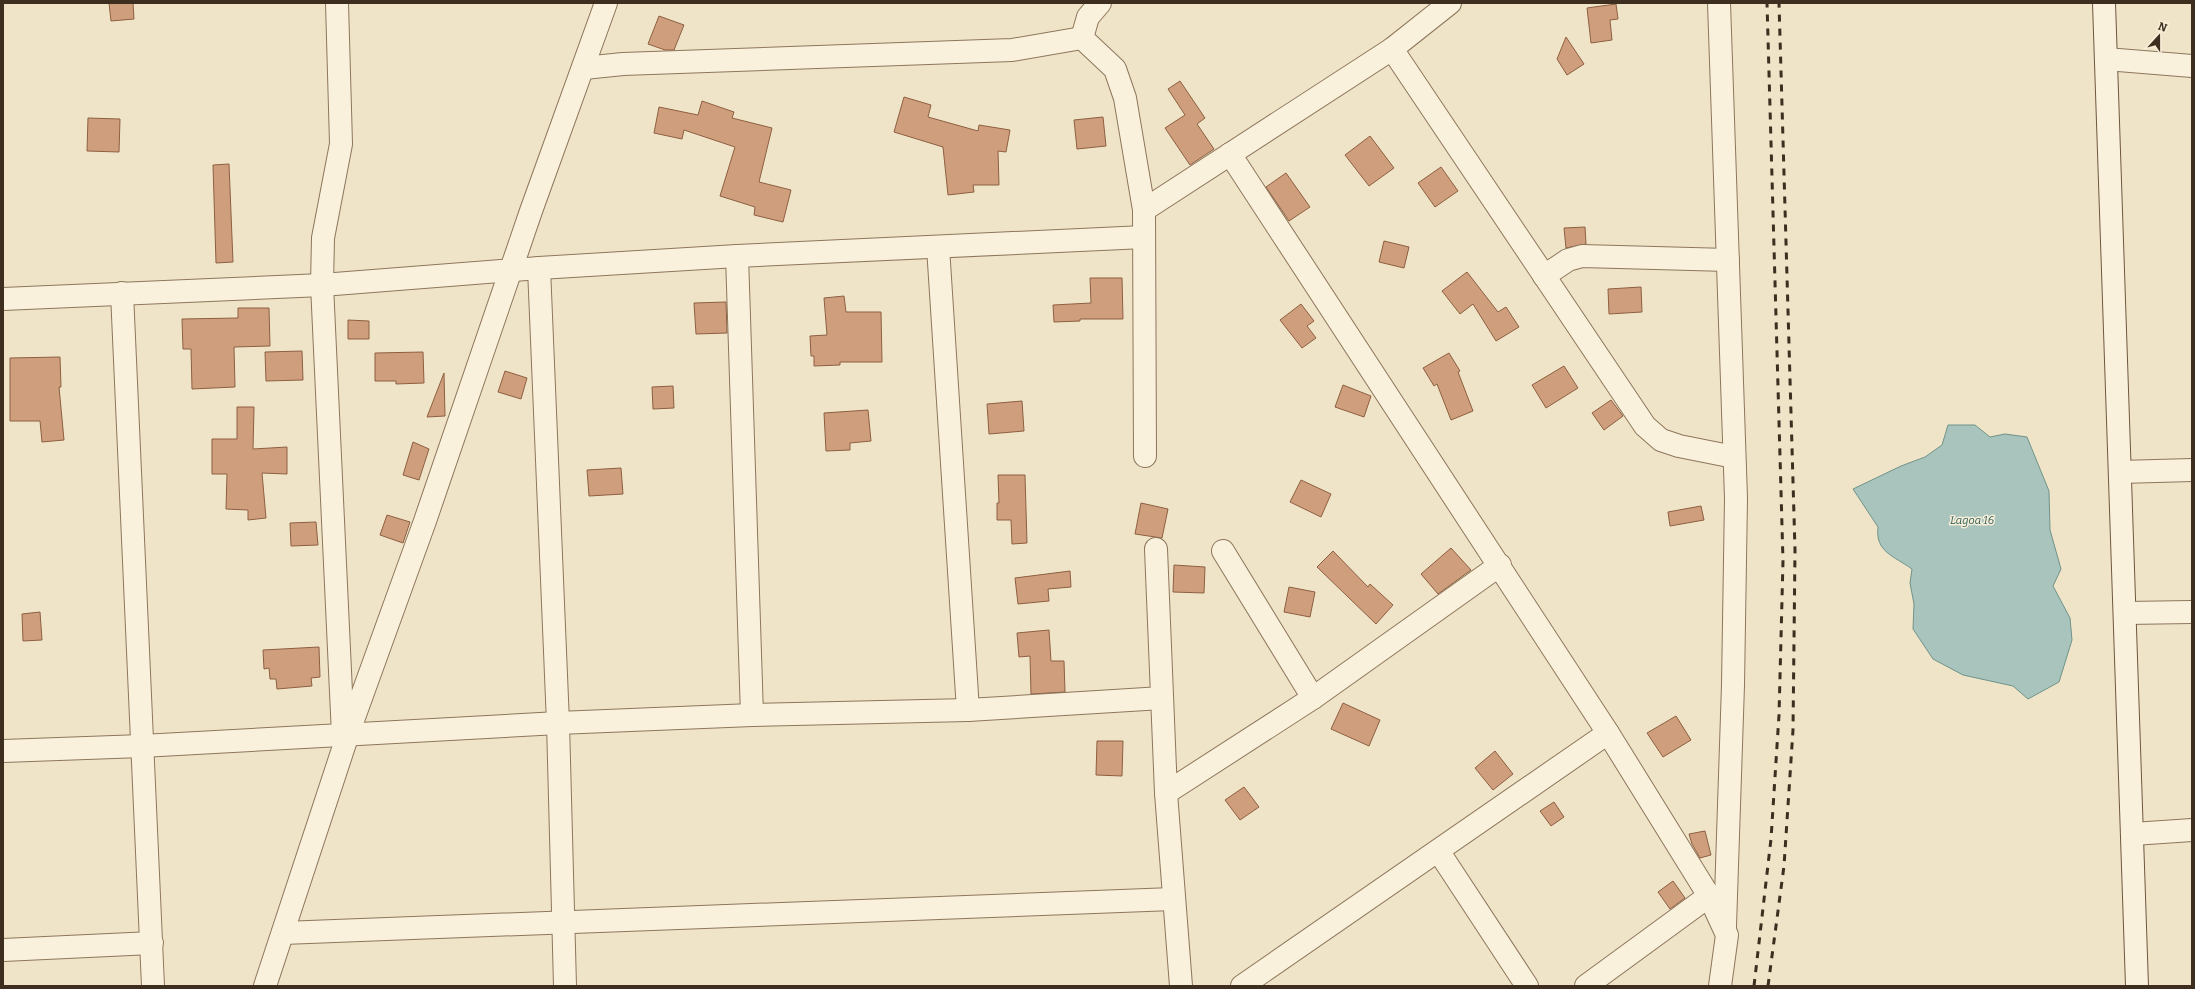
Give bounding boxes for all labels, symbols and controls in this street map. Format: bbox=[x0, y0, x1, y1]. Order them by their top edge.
north arrow bbox=[2139, 16, 2179, 56]
text: N bbox=[2156, 20, 2169, 35]
water label: Lagoa 16 bbox=[1950, 514, 1995, 527]

